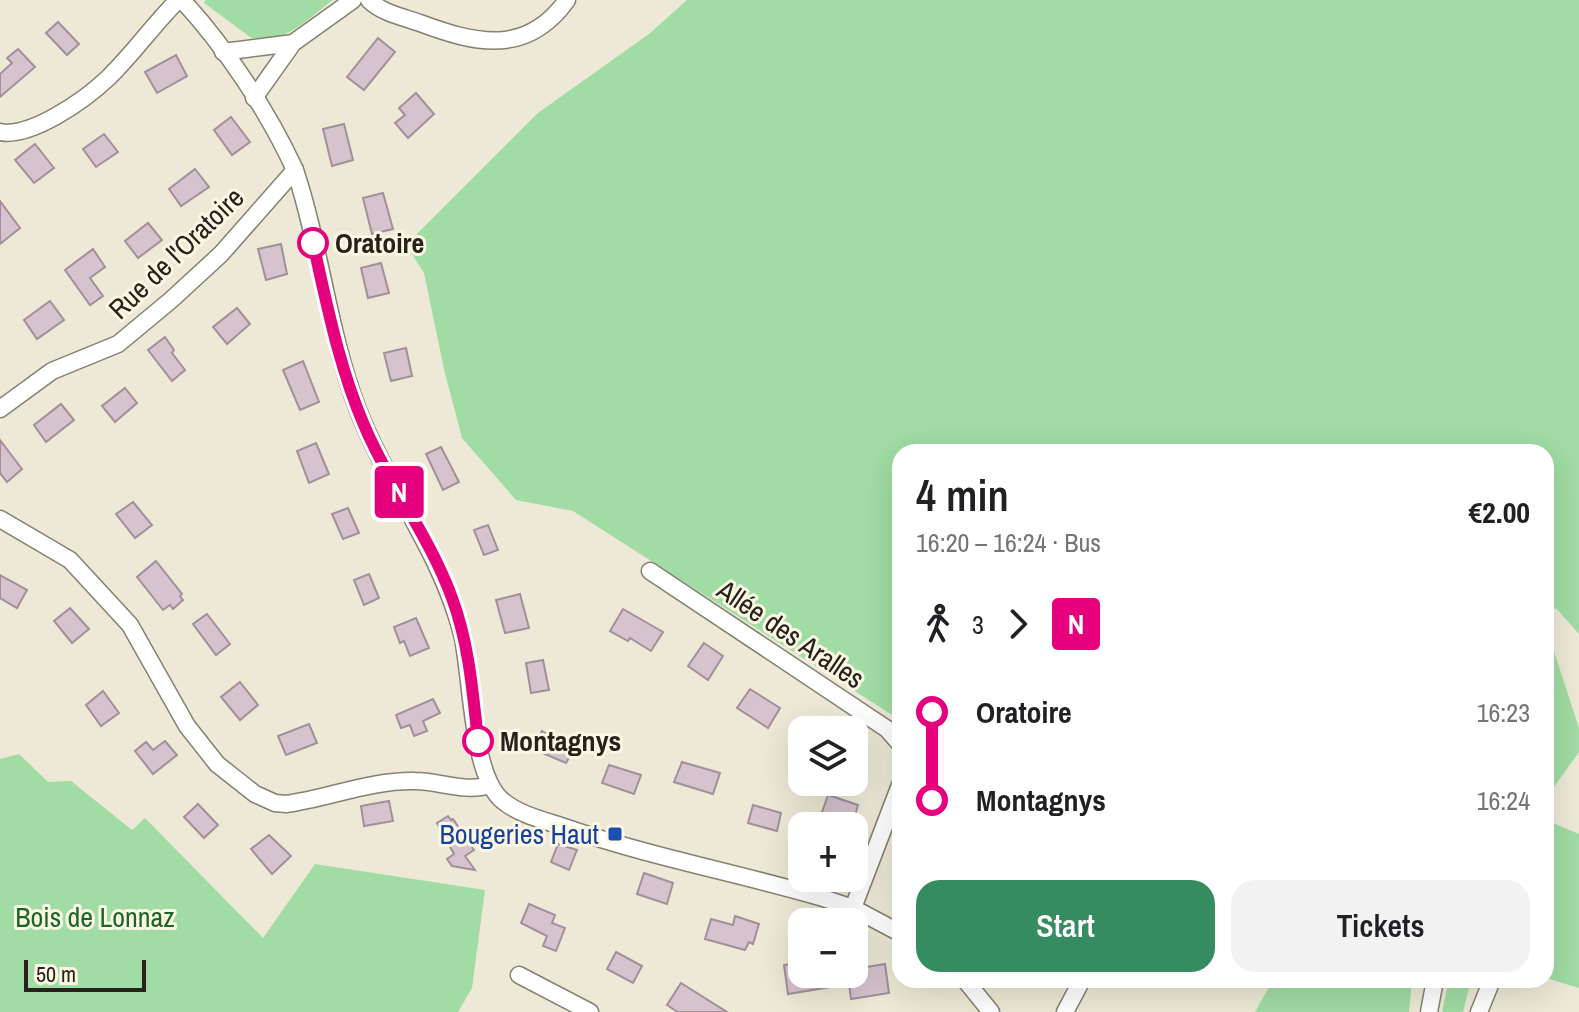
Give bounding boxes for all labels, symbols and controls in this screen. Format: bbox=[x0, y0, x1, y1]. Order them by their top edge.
street label: Rue de l'Oratoire bbox=[100, 179, 252, 327]
place label: Oratoire bbox=[335, 224, 424, 262]
marker: Oratoire bbox=[298, 228, 328, 258]
text: 4 min bbox=[916, 465, 1009, 525]
line badge: N bbox=[373, 466, 425, 518]
text: N bbox=[391, 473, 407, 511]
text: €2.00 bbox=[1468, 492, 1530, 532]
text: 16:20 – 16:24 · Bus bbox=[916, 525, 1101, 560]
street label: Allée des Aralles bbox=[709, 570, 872, 697]
icon: walk bbox=[916, 602, 960, 646]
icon: forward bbox=[996, 602, 1040, 646]
text: N bbox=[1068, 605, 1084, 643]
text: 3 bbox=[972, 607, 984, 642]
text: Oratoire bbox=[976, 692, 1072, 732]
text: 16:23 bbox=[1477, 695, 1530, 730]
map controls bbox=[788, 716, 868, 988]
button: layers bbox=[788, 716, 868, 796]
place label: Montagnys bbox=[500, 722, 621, 760]
marker: Montagnys bbox=[463, 726, 493, 756]
text: Montagnys bbox=[976, 780, 1106, 820]
text: 16:24 bbox=[1477, 783, 1530, 818]
button: + bbox=[788, 812, 868, 892]
place label: Bougeries Haut bbox=[439, 815, 599, 853]
marker: Bougeries Haut bbox=[606, 825, 624, 843]
button: Start bbox=[916, 880, 1215, 972]
button: Tickets bbox=[1231, 880, 1530, 972]
park label: Bois de Lonnaz bbox=[15, 898, 175, 936]
button: − bbox=[788, 908, 868, 988]
scale bar bbox=[24, 956, 146, 992]
text: 50 m bbox=[36, 959, 76, 989]

